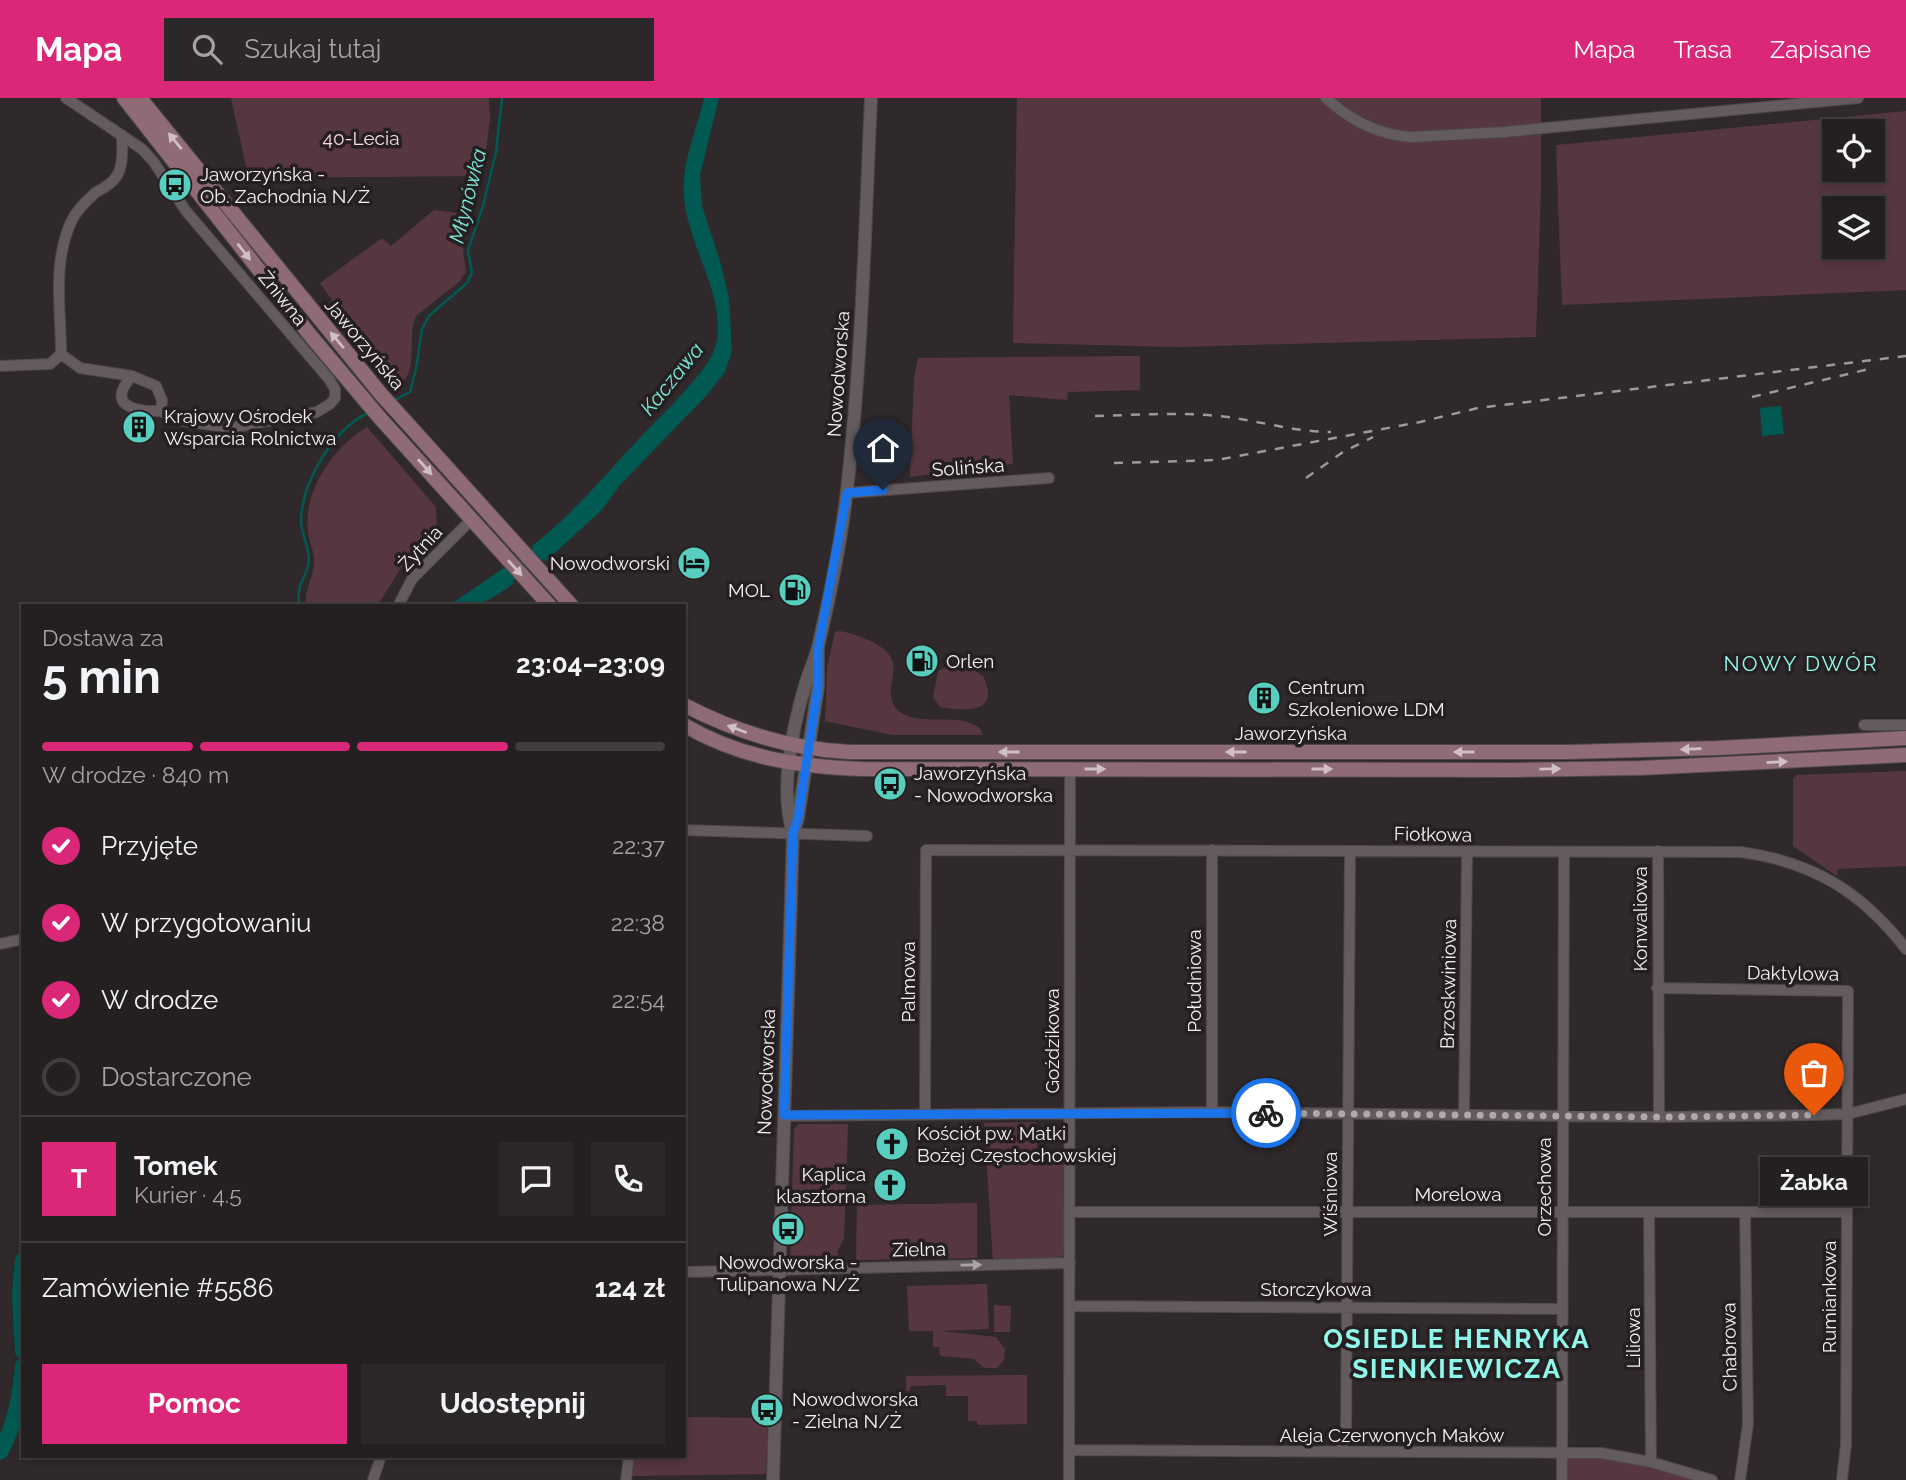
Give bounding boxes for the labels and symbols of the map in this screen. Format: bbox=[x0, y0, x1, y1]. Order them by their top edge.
park label: 40-Lecia bbox=[323, 127, 399, 149]
one-way arrow bbox=[168, 132, 183, 149]
water label: Młynówka bbox=[444, 146, 491, 246]
place label: Jaworzyńska - Ob. Zachodnia N/Ż bbox=[200, 163, 370, 207]
bus stop icon: Jaworzyńska - Ob. Zachodnia N/Ż bbox=[156, 166, 194, 204]
one-way arrow bbox=[237, 243, 252, 261]
street label: Żniwna bbox=[254, 266, 312, 330]
street label: Jaworzyńska bbox=[320, 294, 410, 394]
street label: Nowodworska bbox=[823, 310, 853, 438]
one-way arrow bbox=[329, 332, 344, 350]
water label: Kaczawa bbox=[635, 337, 708, 420]
place label: Krajowy Ośrodek Wsparcia Rolnictwa bbox=[164, 405, 336, 449]
building icon: Krajowy Ośrodek Wsparcia Rolnictwa bbox=[120, 408, 158, 446]
pin bbox=[853, 418, 913, 490]
street label: Solińska bbox=[931, 453, 1005, 481]
one-way arrow bbox=[416, 458, 432, 475]
street label: Żytnia bbox=[394, 521, 446, 575]
hotel icon: Nowodworski bbox=[675, 544, 713, 582]
place label: Nowodworski bbox=[550, 552, 670, 574]
one-way arrow bbox=[507, 559, 523, 576]
fuel station icon: MOL bbox=[776, 571, 814, 609]
place label: MOL bbox=[728, 579, 770, 601]
fuel station icon: Orlen bbox=[903, 642, 941, 680]
place label: Orlen bbox=[946, 650, 994, 672]
district label: NOWY DWÓR bbox=[1723, 651, 1879, 676]
place label: Centrum Szkoleniowe LDM bbox=[1288, 676, 1445, 720]
building icon: Centrum Szkoleniowe LDM bbox=[1245, 679, 1283, 717]
street label: Jaworzyńska bbox=[1235, 722, 1347, 744]
one-way arrow bbox=[726, 724, 747, 735]
one-way arrow bbox=[1680, 743, 1702, 754]
one-way arrow bbox=[997, 746, 1019, 758]
one-way arrow bbox=[1225, 746, 1247, 758]
one-way arrow bbox=[1452, 746, 1474, 758]
one-way arrow bbox=[1767, 756, 1789, 767]
place label: Jaworzyńska - Nowodworska bbox=[914, 762, 1053, 806]
one-way arrow bbox=[1084, 763, 1106, 775]
one-way arrow bbox=[1312, 763, 1334, 775]
one-way arrow bbox=[1539, 763, 1561, 775]
bus stop icon: Jaworzyńska - Nowodworska bbox=[871, 765, 909, 803]
street label: Fiołkowa bbox=[1394, 822, 1472, 846]
street label: Konwaliowa bbox=[1629, 866, 1651, 972]
street label: Brzoskwiniowa bbox=[1436, 919, 1460, 1049]
street label: Południowa bbox=[1183, 929, 1205, 1033]
street label: Palmowa bbox=[897, 941, 919, 1023]
street label: Daktylowa bbox=[1747, 961, 1839, 985]
street label: Goździkowa bbox=[1041, 988, 1063, 1094]
street label: Nowodworska bbox=[753, 1008, 779, 1136]
pin bbox=[1784, 1043, 1844, 1115]
courier bbox=[1231, 1078, 1301, 1148]
place label: Kościół pw. Matki Bożej Częstochowskiej bbox=[917, 1122, 1117, 1166]
church icon: Kościół pw. Matki Bożej Częstochowskiej bbox=[873, 1125, 911, 1163]
street label: Orzechowa bbox=[1533, 1137, 1555, 1237]
street label: Wiśniowa bbox=[1319, 1152, 1341, 1236]
callout: Żabka bbox=[1760, 1157, 1868, 1206]
place label: Kaplica klasztorna bbox=[776, 1163, 866, 1207]
church icon: Kaplica klasztorna bbox=[871, 1166, 909, 1204]
street label: Morelowa bbox=[1414, 1183, 1502, 1205]
bus stop icon: Nowodworska - Tulipanowa N/Ż bbox=[769, 1210, 807, 1248]
street label: Zielna bbox=[892, 1238, 946, 1260]
street label: Rumiankowa bbox=[1818, 1241, 1840, 1353]
place label: Nowodworska - Tulipanowa N/Ż bbox=[716, 1251, 860, 1295]
one-way arrow bbox=[961, 1259, 983, 1271]
street label: Storczykowa bbox=[1260, 1278, 1372, 1300]
street label: Chabrowa bbox=[1717, 1302, 1741, 1392]
street label: Liliowa bbox=[1622, 1307, 1644, 1369]
district label: OSIEDLE HENRYKA SIENKIEWICZA bbox=[1323, 1324, 1591, 1384]
place label: Nowodworska - Zielna N/Ż bbox=[792, 1388, 918, 1432]
bus stop icon: Nowodworska - Zielna N/Ż bbox=[748, 1391, 786, 1429]
street label: Aleja Czerwonych Maków bbox=[1279, 1424, 1505, 1446]

